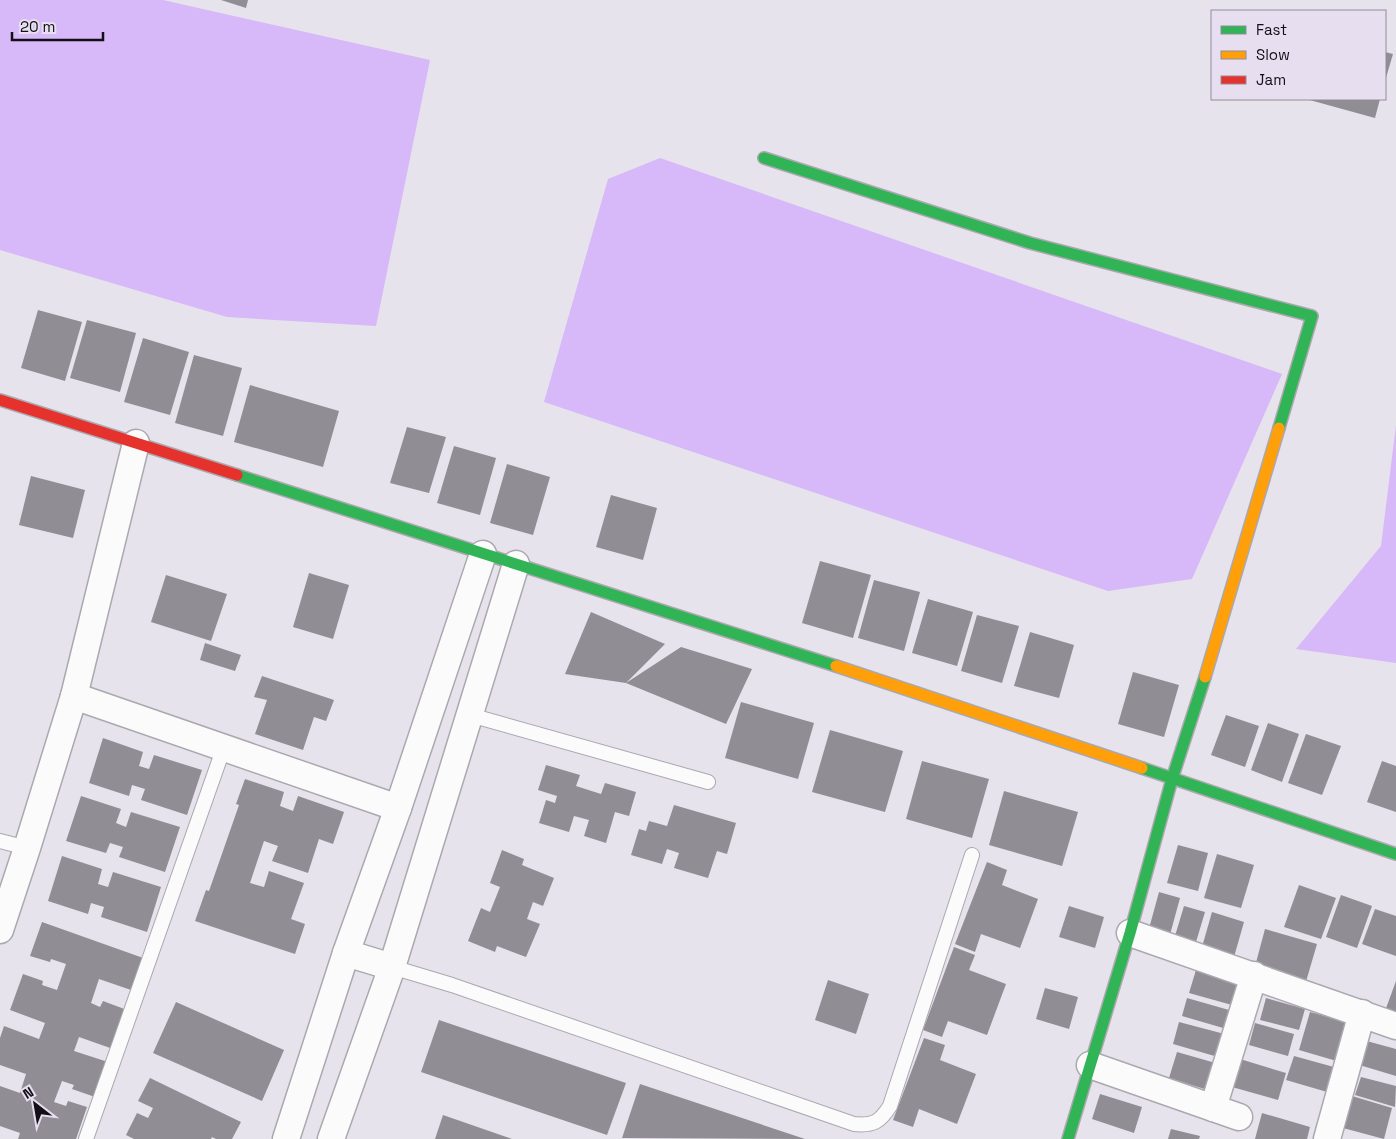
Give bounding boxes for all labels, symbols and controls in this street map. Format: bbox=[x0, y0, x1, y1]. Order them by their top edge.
scale bar bbox=[12, 10, 104, 42]
legend bbox=[1211, 10, 1386, 100]
text: 20 m bbox=[20, 17, 55, 36]
text: Fast bbox=[1256, 20, 1287, 39]
text: Slow bbox=[1256, 45, 1290, 64]
text: Jam bbox=[1256, 70, 1286, 89]
north arrow bbox=[10, 1079, 60, 1129]
text: N bbox=[20, 1083, 37, 1103]

